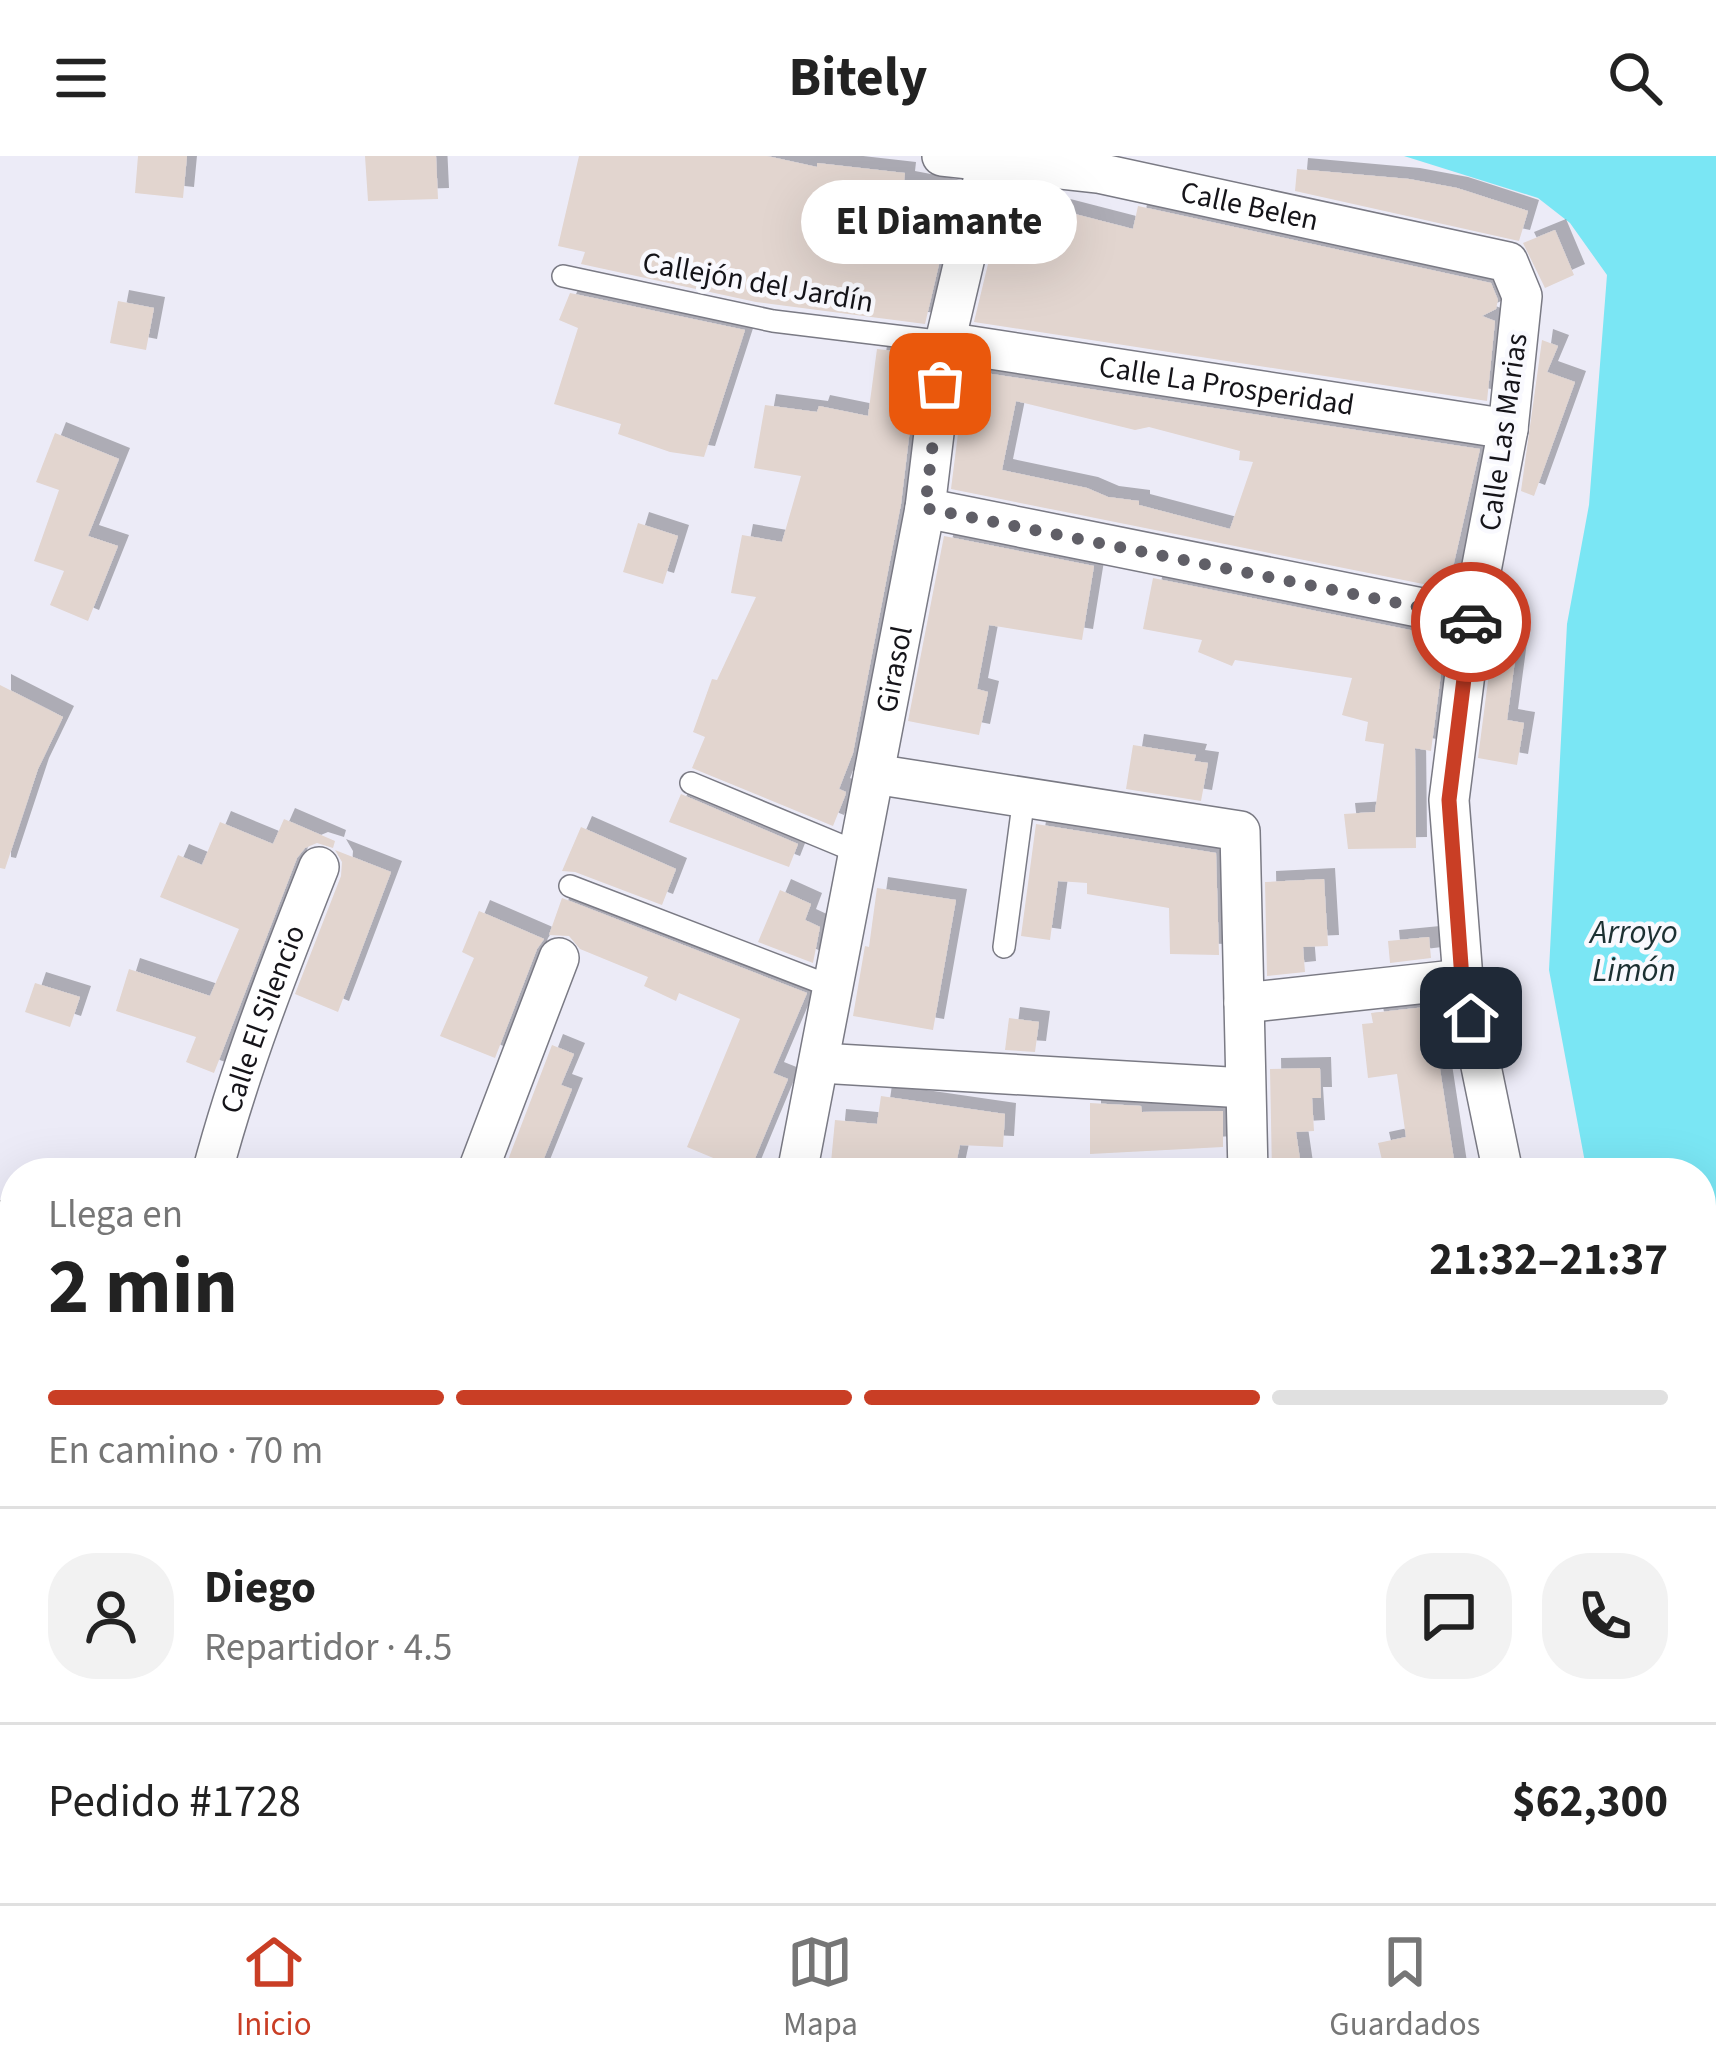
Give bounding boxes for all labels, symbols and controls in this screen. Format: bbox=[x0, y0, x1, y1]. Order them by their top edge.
text: Bitely bbox=[789, 40, 927, 117]
icon: menu bbox=[48, 45, 114, 111]
icon: search bbox=[1602, 45, 1668, 111]
street label: Calle Belen bbox=[1176, 171, 1322, 242]
callout: El Diamante bbox=[802, 180, 1078, 264]
text: El Diamante bbox=[835, 194, 1043, 250]
street label: Callejón del Jardín bbox=[639, 241, 877, 324]
street label: Calle Las Marias bbox=[1468, 330, 1539, 534]
pin bbox=[889, 333, 991, 435]
street label: Calle La Prosperidad bbox=[1096, 345, 1357, 427]
icon: bag bbox=[907, 351, 973, 417]
courier bbox=[1411, 562, 1531, 682]
icon: car bbox=[1438, 589, 1504, 655]
street label: Girasol bbox=[865, 622, 924, 716]
water label: Arroyo Limón bbox=[1588, 909, 1678, 994]
street label: Calle El Silencio bbox=[209, 919, 316, 1119]
pin bbox=[1420, 967, 1522, 1069]
icon: home bbox=[1438, 985, 1504, 1051]
text: Llega en bbox=[48, 1187, 183, 1243]
text: 21:32–21:37 bbox=[1429, 1228, 1668, 1292]
text: 2 min bbox=[48, 1232, 238, 1343]
text: En camino · 70 m bbox=[48, 1423, 323, 1479]
button: person bbox=[48, 1553, 174, 1679]
button: chat bbox=[1386, 1553, 1512, 1679]
button: phone bbox=[1542, 1553, 1668, 1679]
text: Diego bbox=[204, 1556, 316, 1620]
text: Repartidor · 4.5 bbox=[204, 1620, 452, 1676]
text: Pedido #1728 bbox=[48, 1770, 301, 1834]
text: $62,300 bbox=[1512, 1770, 1668, 1834]
tab: Inicio bbox=[236, 1929, 312, 2048]
tab: Mapa bbox=[783, 1929, 858, 2048]
tab: Guardados bbox=[1329, 1929, 1480, 2048]

